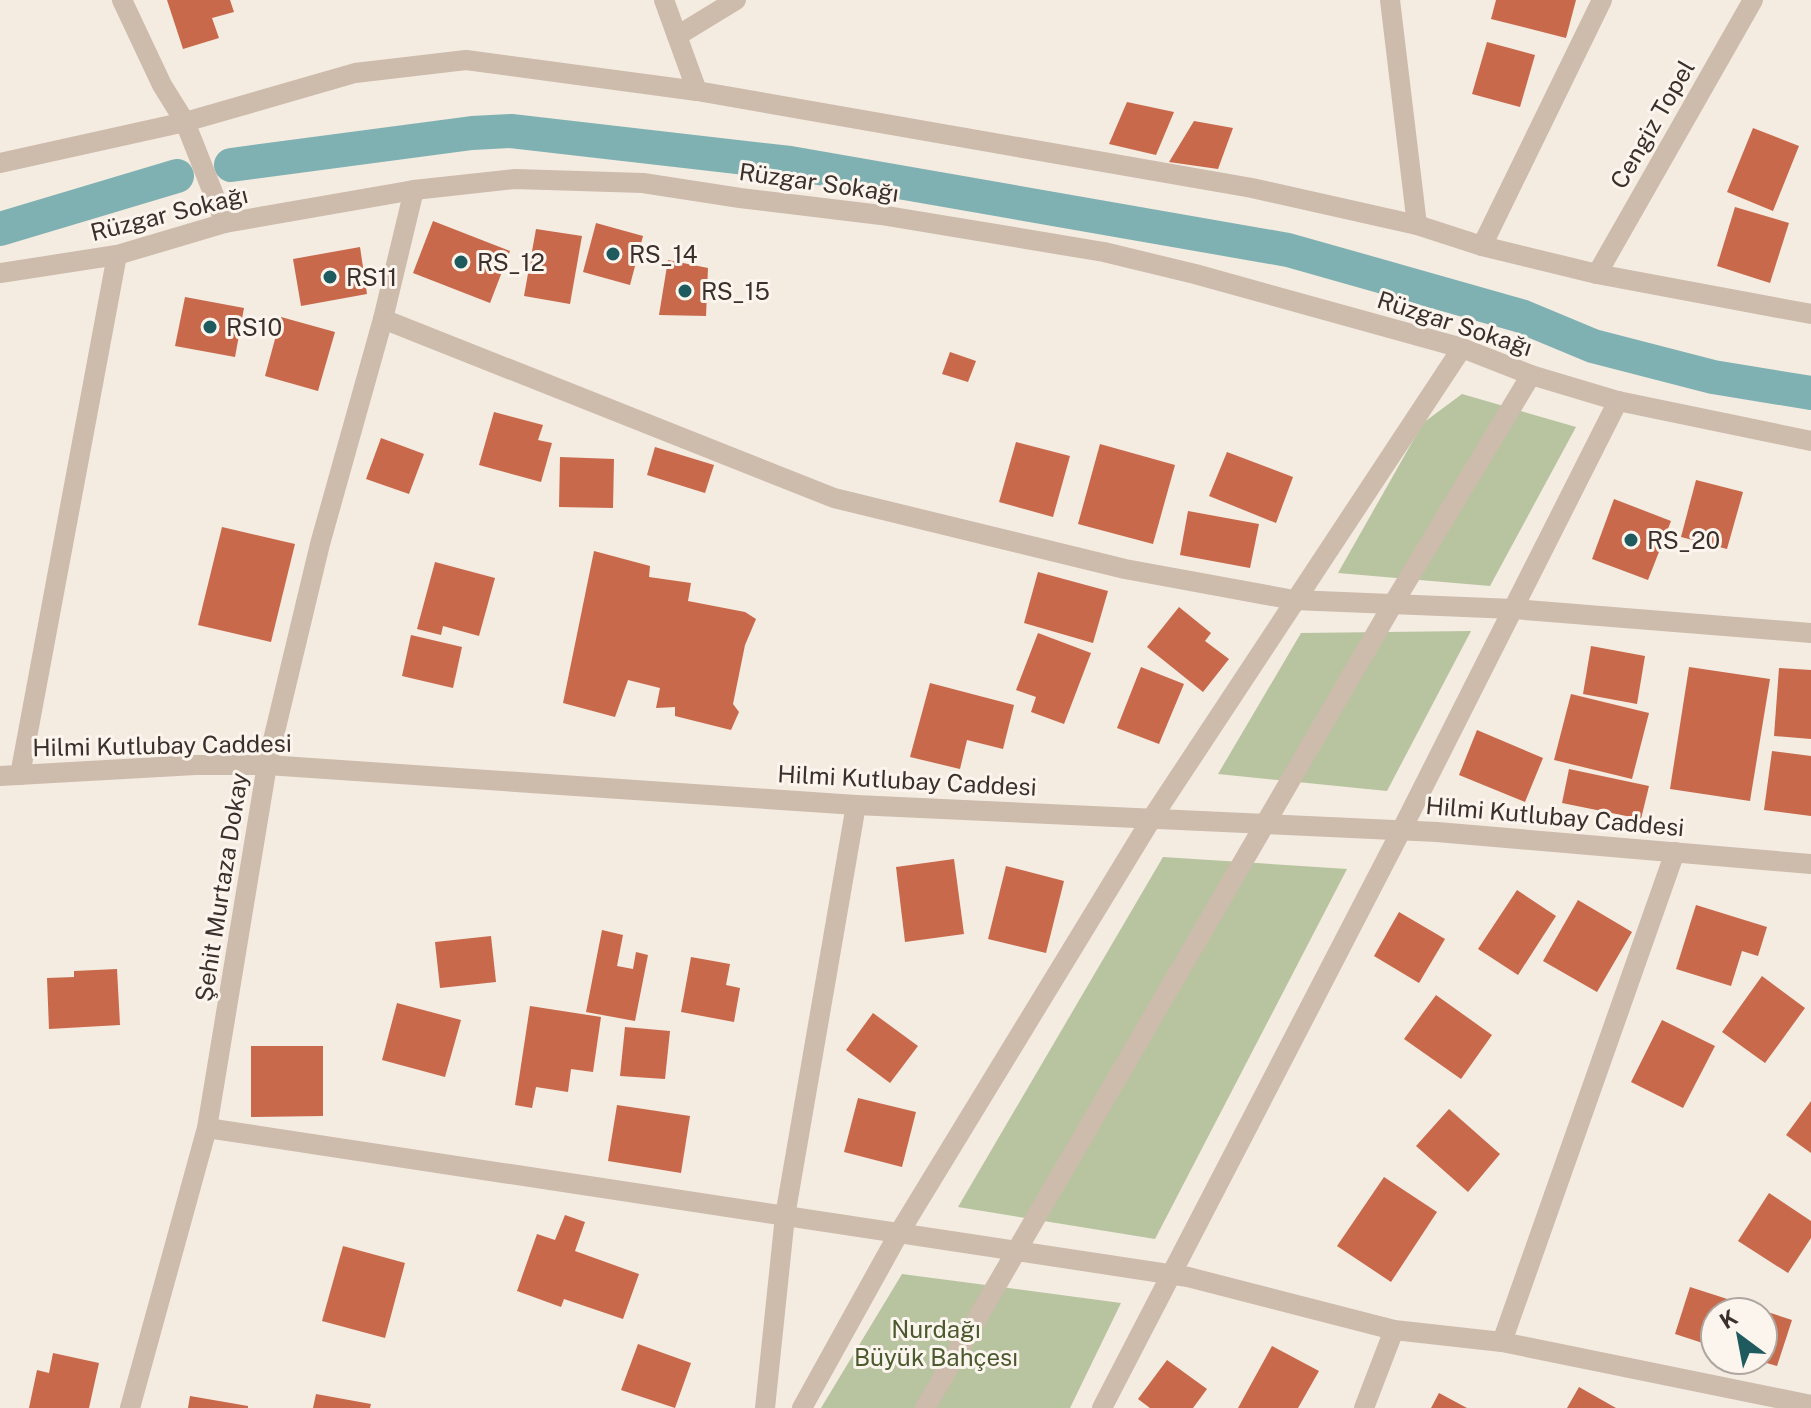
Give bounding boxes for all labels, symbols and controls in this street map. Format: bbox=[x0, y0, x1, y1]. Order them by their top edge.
street label: Cengiz Topel bbox=[1604, 55, 1700, 193]
street label: Rüzgar Sokağı bbox=[737, 157, 901, 207]
street label: Rüzgar Sokağı bbox=[87, 180, 251, 246]
place label: RS_14 bbox=[629, 240, 698, 268]
marker: RS_14 bbox=[604, 245, 622, 263]
place label: RS_12 bbox=[477, 248, 545, 276]
marker: RS_12 bbox=[452, 253, 470, 271]
place label: RS11 bbox=[346, 263, 397, 291]
marker: RS11 bbox=[321, 268, 339, 286]
place label: RS_15 bbox=[701, 277, 770, 305]
marker: RS_15 bbox=[676, 282, 694, 300]
street label: Rüzgar Sokağı bbox=[1374, 285, 1536, 361]
place label: RS10 bbox=[226, 313, 282, 341]
marker: RS10 bbox=[201, 318, 219, 336]
place label: RS_20 bbox=[1647, 526, 1720, 554]
marker: RS_20 bbox=[1622, 531, 1640, 549]
street label: Hilmi Kutlubay Caddesi bbox=[32, 729, 292, 761]
street label: Hilmi Kutlubay Caddesi bbox=[777, 759, 1037, 801]
street label: Şehit Murtaza Dokay bbox=[189, 770, 253, 1003]
street label: Hilmi Kutlubay Caddesi bbox=[1425, 791, 1685, 841]
north arrow bbox=[1699, 1296, 1779, 1376]
text: K bbox=[1715, 1304, 1742, 1334]
park label: Nurdağı Büyük Bahçesı bbox=[854, 1315, 1018, 1371]

